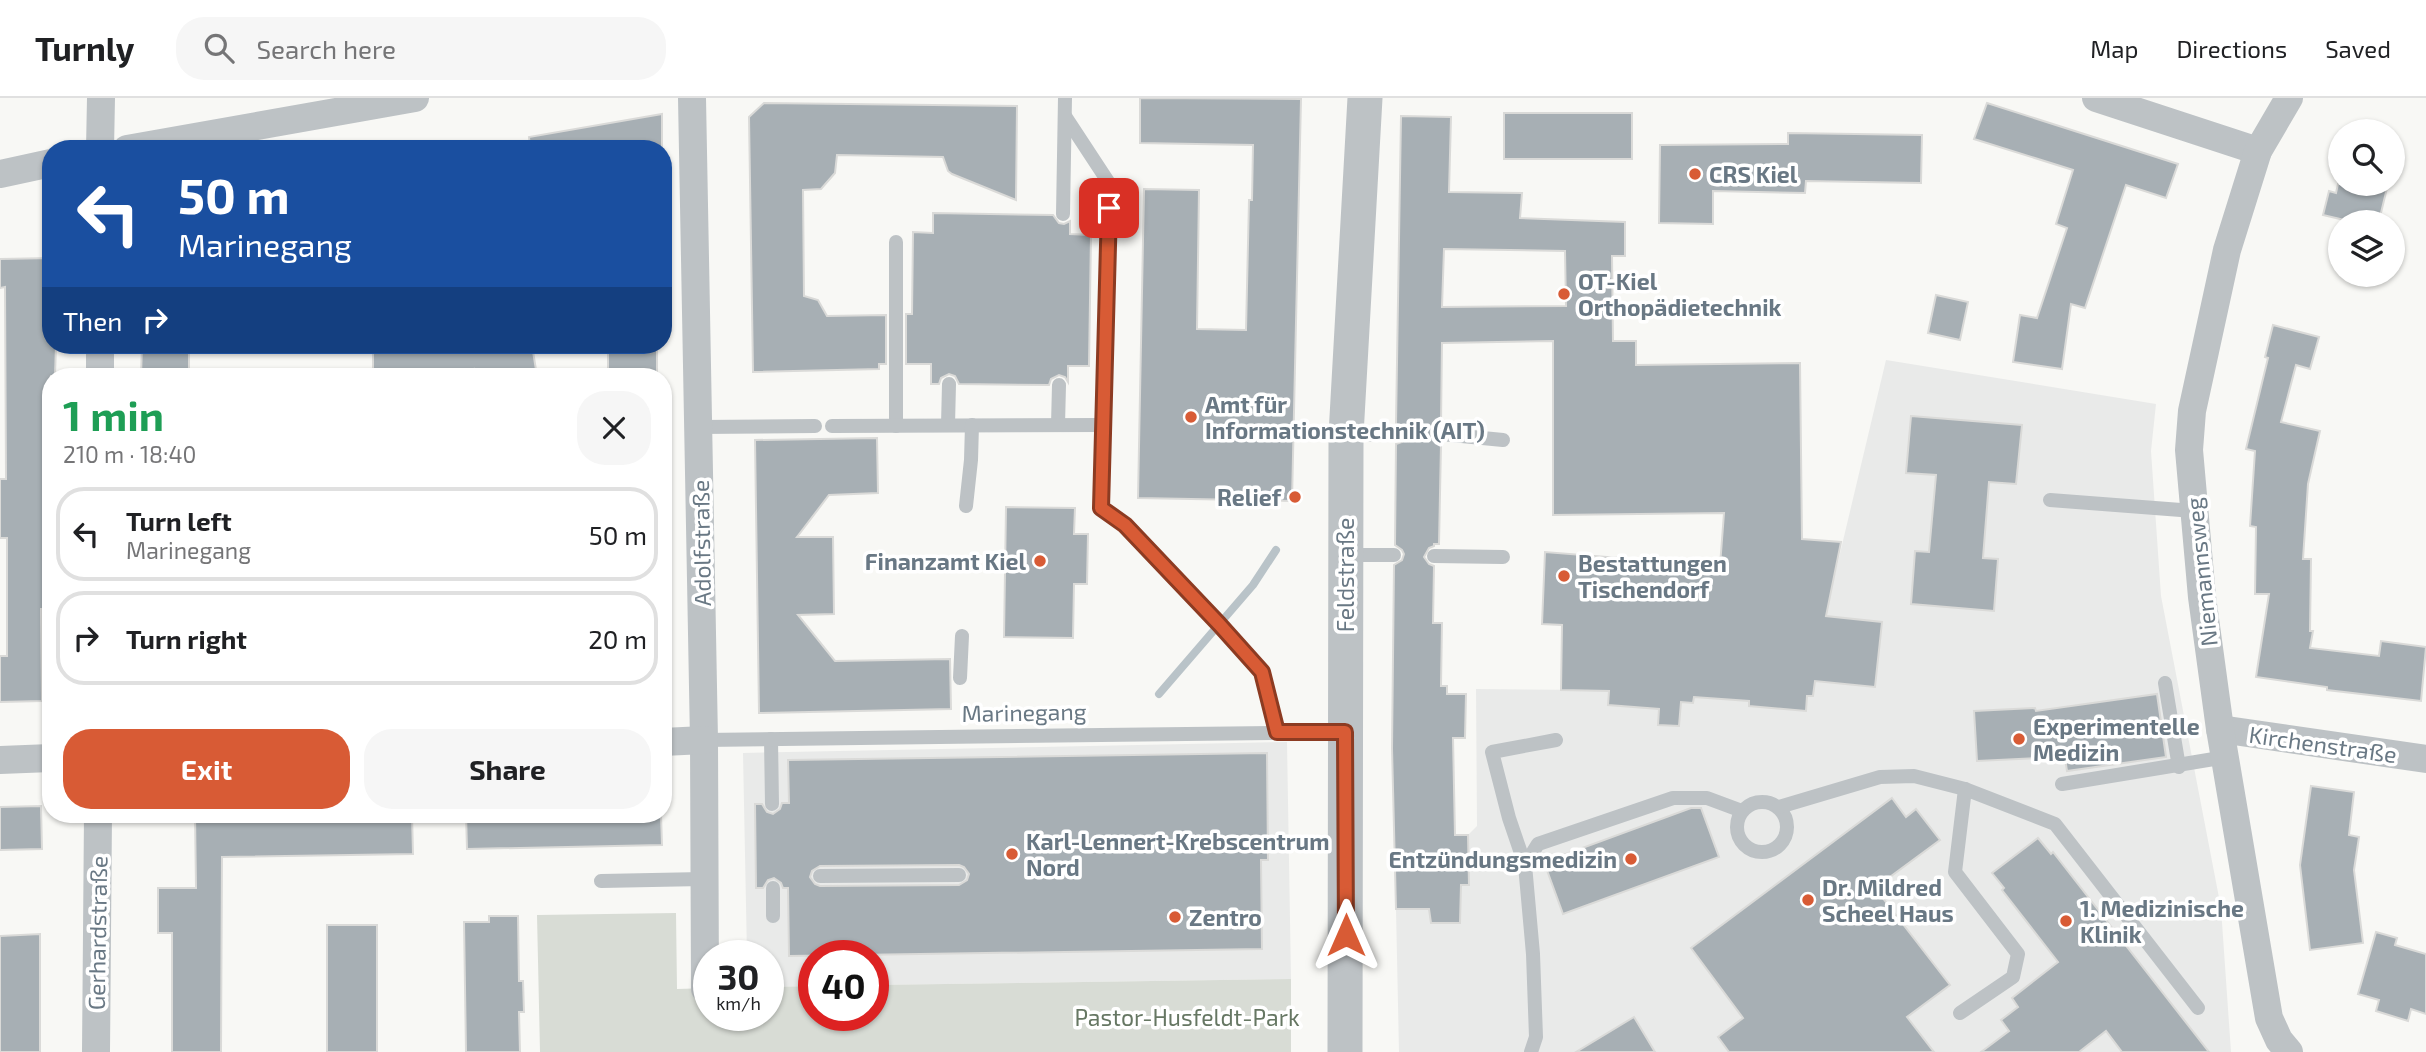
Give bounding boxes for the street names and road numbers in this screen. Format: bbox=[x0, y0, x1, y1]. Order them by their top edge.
street label: Adolfstraße bbox=[686, 480, 716, 606]
street label: Niemannsweg bbox=[2179, 496, 2223, 648]
street label: Feldstraße bbox=[1331, 518, 1359, 632]
street label: Marinegang bbox=[961, 697, 1087, 727]
street label: Kirchenstraße bbox=[2247, 720, 2399, 768]
street label: Gerhardstraße bbox=[82, 856, 112, 1010]

